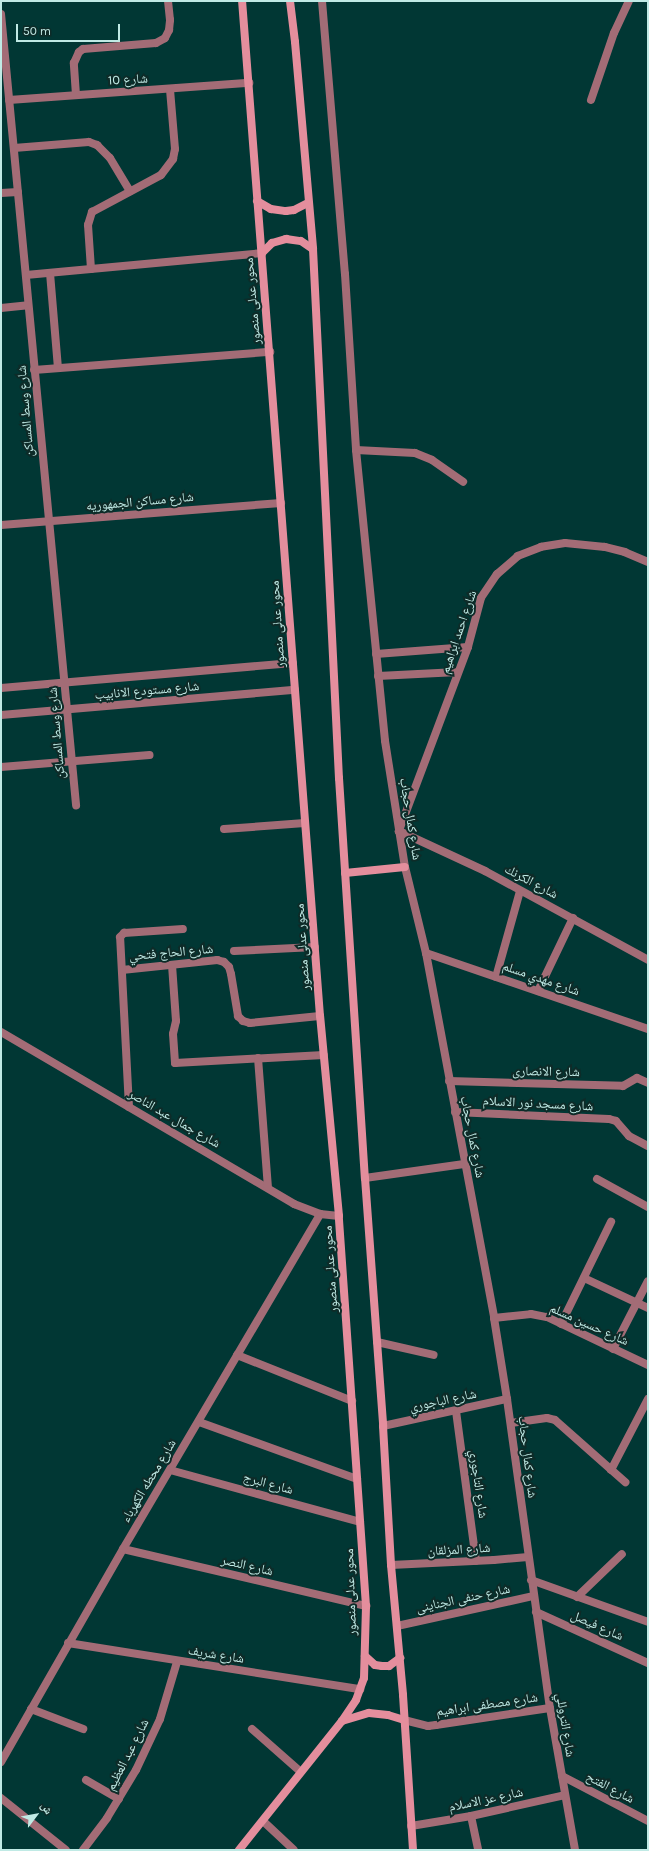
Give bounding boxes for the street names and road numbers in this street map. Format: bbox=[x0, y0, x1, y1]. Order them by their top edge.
street label: شارع 10 bbox=[108, 71, 148, 89]
street label: محور عدلى منصور bbox=[241, 257, 265, 345]
street label: شارع وسط المساكن bbox=[14, 365, 38, 457]
street label: شارع مساكن الجمهوريه bbox=[86, 490, 194, 514]
street label: محور عدلى منصور bbox=[267, 580, 289, 668]
street label: شارع احمد ابراهيم bbox=[437, 588, 481, 676]
street label: شارع مستودع الانابيب bbox=[94, 679, 200, 703]
street label: شارع وسط المساكن bbox=[45, 687, 69, 779]
street label: شارع كمال حجاب bbox=[396, 777, 424, 861]
street label: شارع الكرنك bbox=[502, 861, 560, 903]
street label: محور عدلى منصور bbox=[292, 903, 314, 991]
street label: شارع الحاج فتحي bbox=[128, 942, 214, 964]
street label: شارع مهدي مسلم bbox=[500, 959, 582, 999]
street label: شارع الانصارى bbox=[512, 1064, 580, 1080]
street label: شارع جمال عبد الناصر bbox=[125, 1086, 223, 1152]
street label: شارع مسجد نور الاسلام bbox=[482, 1093, 594, 1115]
street label: شارع كمال حجاب bbox=[456, 1095, 488, 1179]
street label: محور عدلى منصور bbox=[320, 1225, 342, 1313]
street label: شارع حسين مسلم bbox=[547, 1301, 631, 1349]
street label: شارع الباجوري bbox=[408, 1386, 478, 1416]
street label: شارع كمال حجاب bbox=[514, 1415, 540, 1499]
street label: شارع محطه الكهرباء bbox=[118, 1437, 180, 1525]
street label: شارع التاجوري bbox=[465, 1449, 491, 1519]
street label: شارع البرج bbox=[241, 1470, 295, 1498]
street label: شارع المزلقان bbox=[427, 1541, 491, 1559]
street label: محور عدلى منصور bbox=[342, 1548, 360, 1636]
street label: شارع النصر bbox=[220, 1552, 274, 1580]
street label: شارع حنفى الجناينى bbox=[415, 1581, 511, 1617]
street label: شارع فيصل bbox=[568, 1608, 626, 1644]
street label: شارع شريف bbox=[187, 1643, 245, 1667]
street label: شارع مصطفى ابراهيم bbox=[435, 1690, 539, 1720]
street label: شارع التروللي bbox=[552, 1692, 578, 1758]
street label: شارع عبد العظيم bbox=[103, 1717, 153, 1793]
street label: شارع الفتح bbox=[583, 1769, 637, 1807]
street label: شارع عز الاسلام bbox=[448, 1785, 524, 1815]

